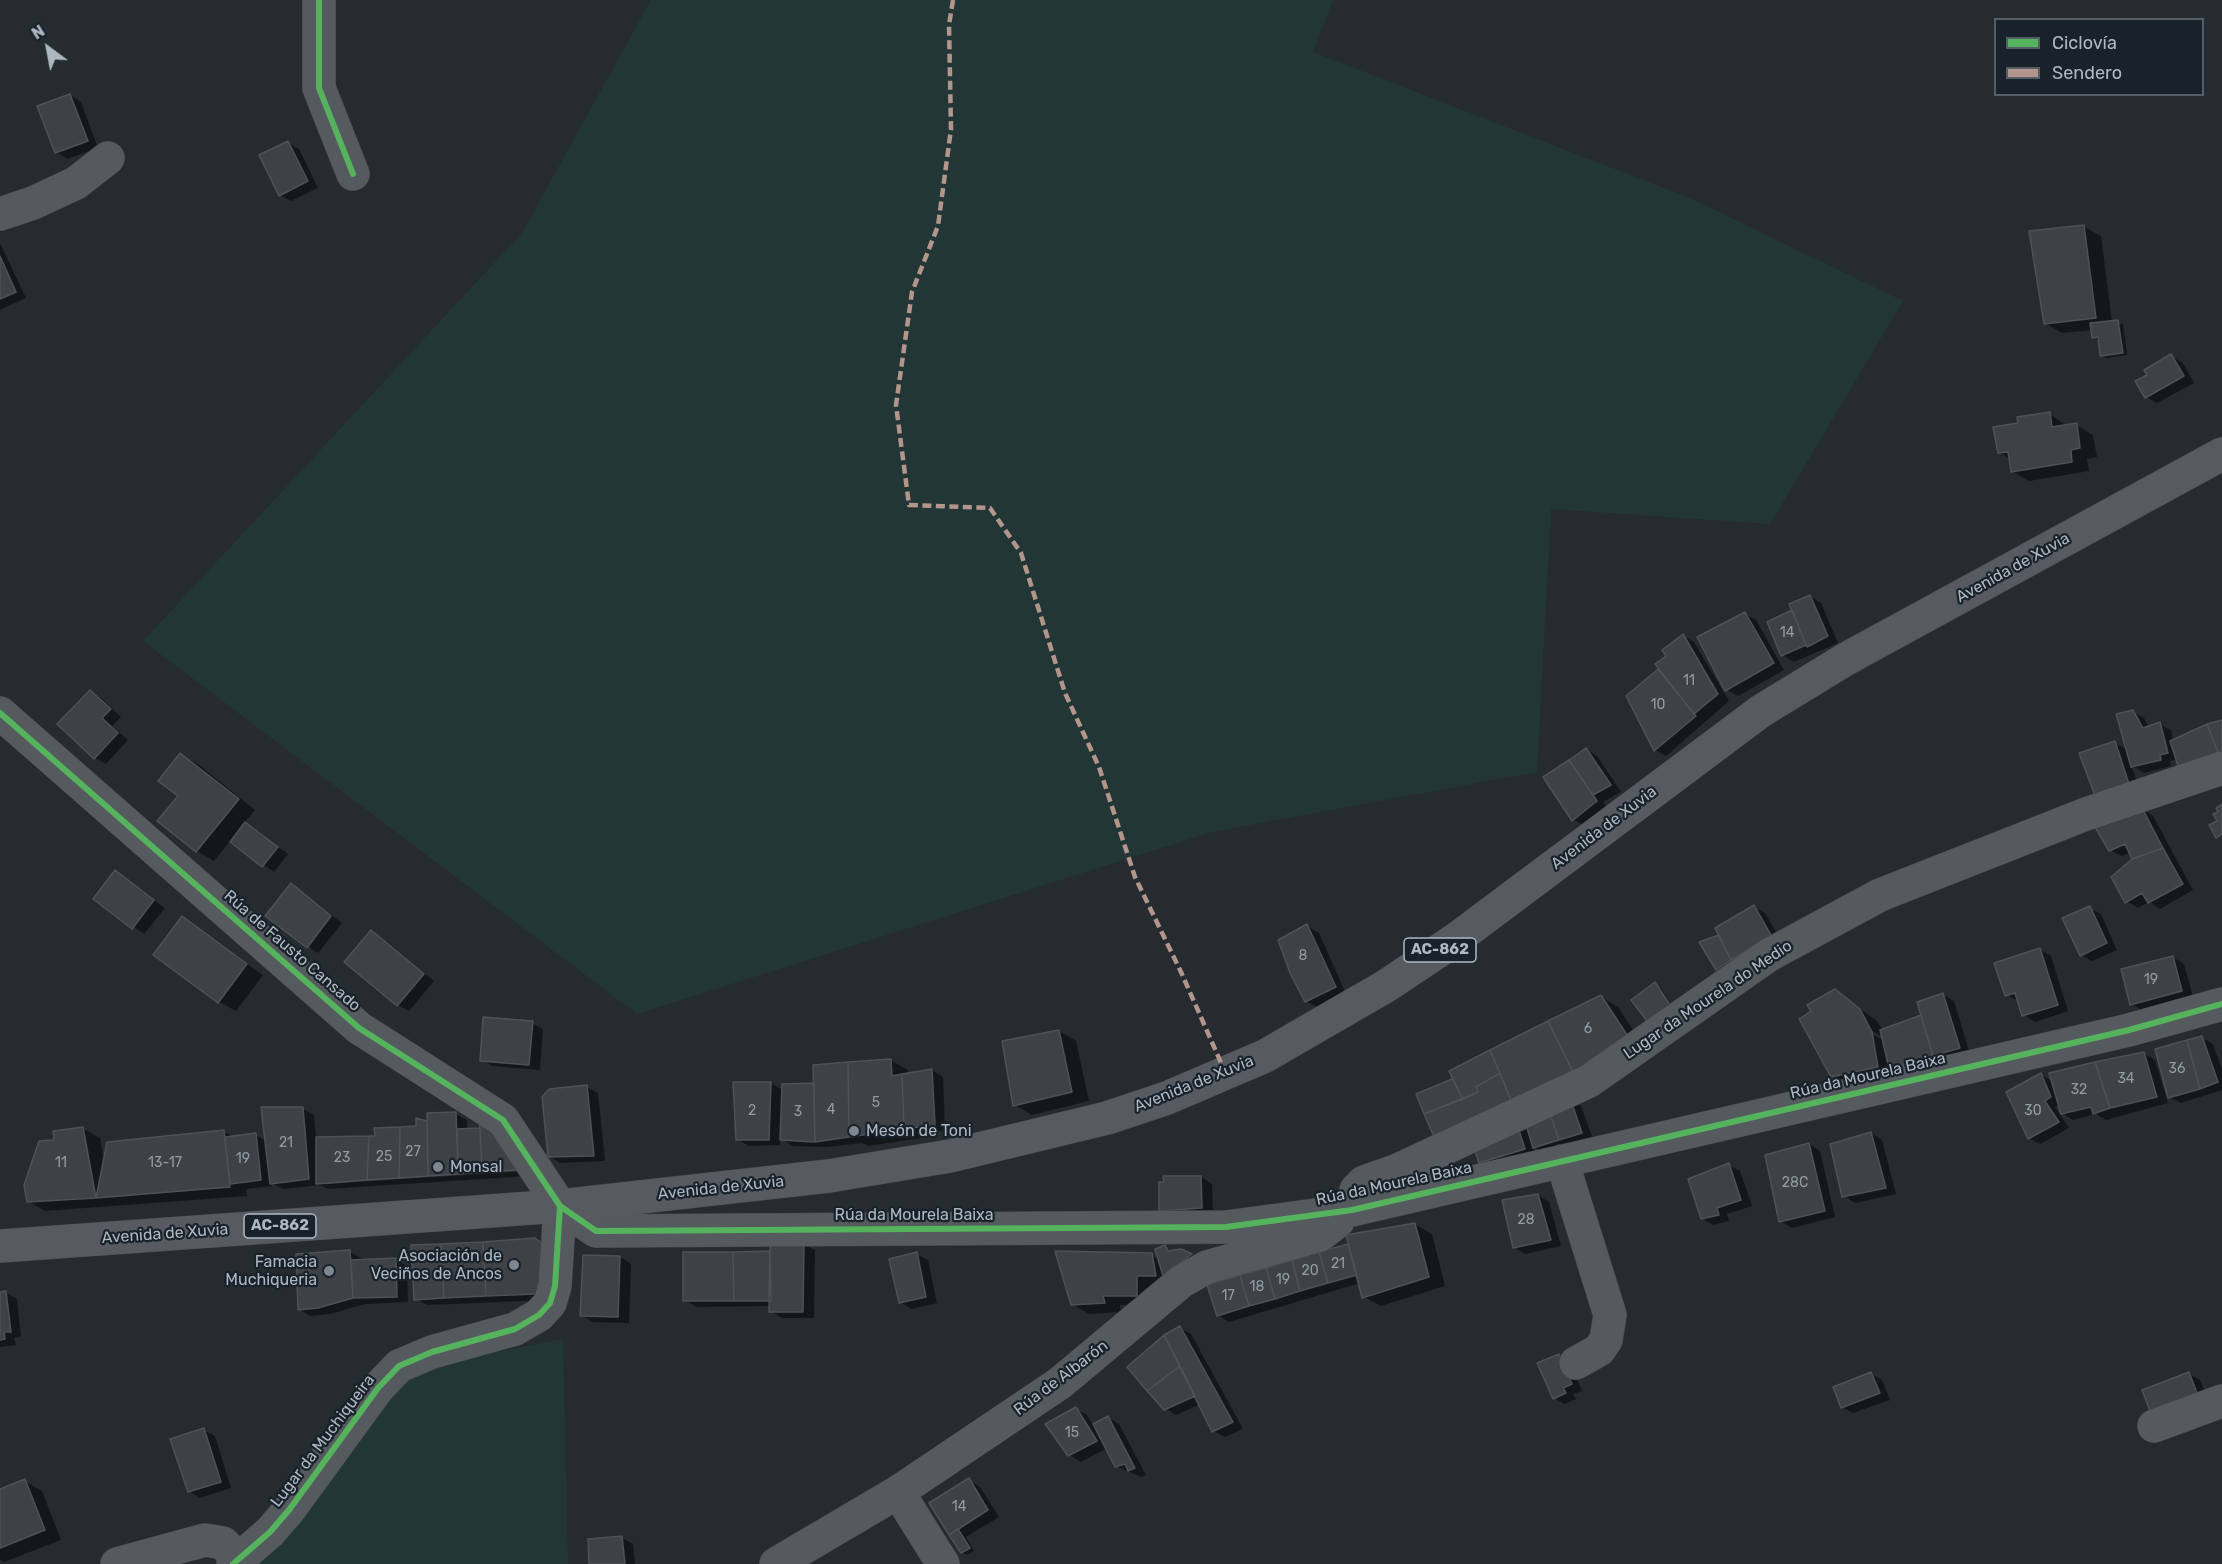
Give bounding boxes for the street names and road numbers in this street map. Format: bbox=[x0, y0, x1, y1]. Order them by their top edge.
street label: Avenida de Xuvia bbox=[1953, 529, 2073, 607]
street label: Avenida de Xuvia bbox=[1548, 782, 1660, 874]
street label: Rúa de Fausto Cansado bbox=[220, 886, 364, 1016]
street label: Lugar da Mourela do Medio bbox=[1620, 936, 1796, 1064]
road number: AC-862 bbox=[1404, 938, 1476, 962]
street label: Rúa da Mourela Baixa bbox=[1788, 1049, 1948, 1103]
street label: Avenida de Xuvia bbox=[1132, 1051, 1256, 1117]
street label: Rúa da Mourela Baixa bbox=[1314, 1158, 1474, 1210]
street label: Avenida de Xuvia bbox=[657, 1172, 785, 1204]
street label: Rúa da Mourela Baixa bbox=[835, 1205, 993, 1225]
road number: AC-862 bbox=[244, 1214, 316, 1238]
street label: Avenida de Xuvia bbox=[101, 1220, 229, 1248]
street label: Rúa de Albarón bbox=[1010, 1336, 1112, 1420]
street label: Lugar da Muchiqueira bbox=[267, 1371, 379, 1511]

